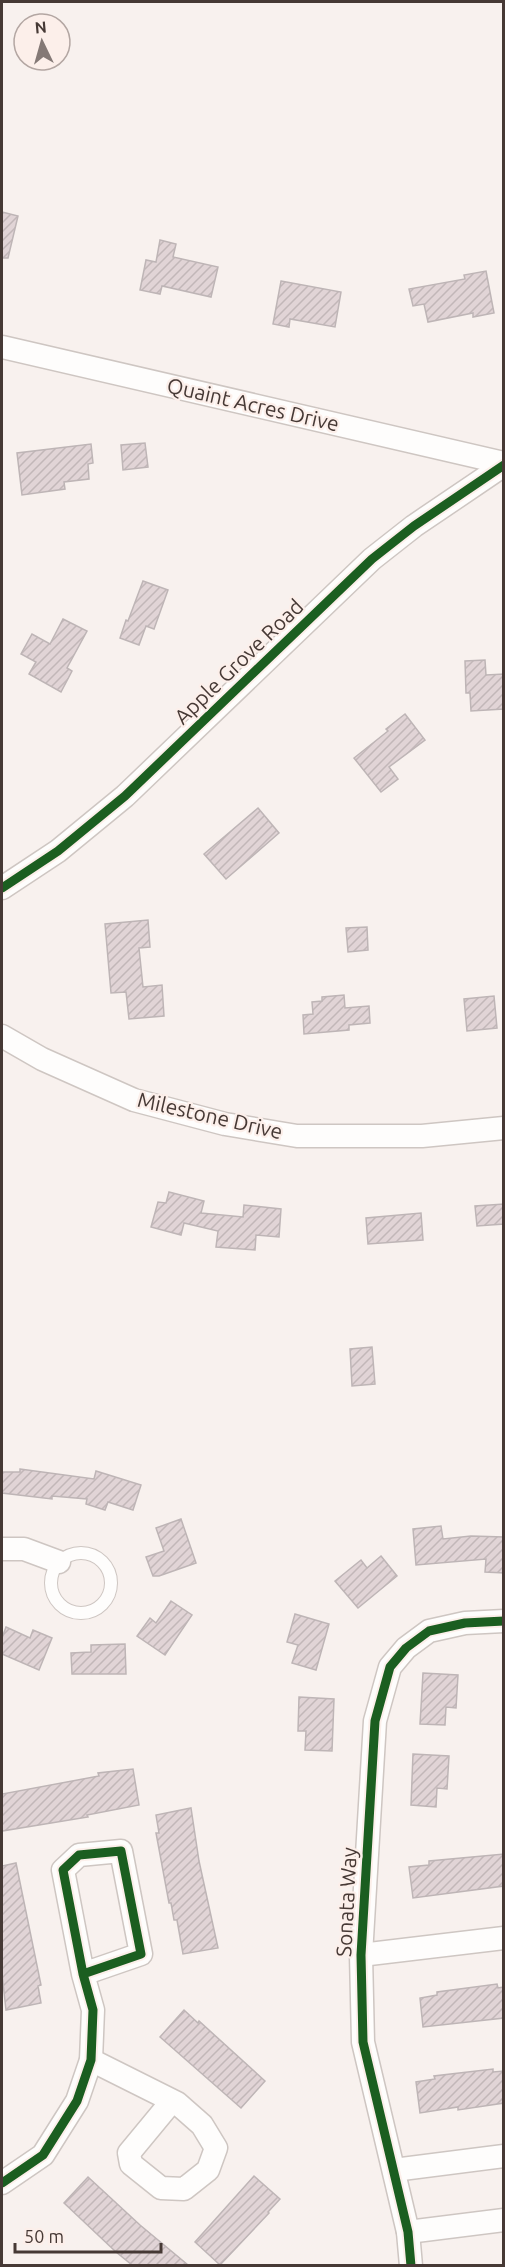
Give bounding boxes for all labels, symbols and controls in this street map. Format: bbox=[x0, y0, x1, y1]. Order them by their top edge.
north arrow bbox=[12, 12, 72, 72]
text: N bbox=[34, 18, 47, 37]
street label: Quaint Acres Drive bbox=[165, 373, 342, 435]
street label: Apple Grove Road bbox=[169, 594, 308, 729]
street label: Milestone Drive bbox=[135, 1087, 285, 1143]
street label: Sonata Way bbox=[331, 1846, 361, 1957]
scale bar bbox=[15, 2216, 160, 2254]
text: 50 m bbox=[24, 2226, 64, 2246]

